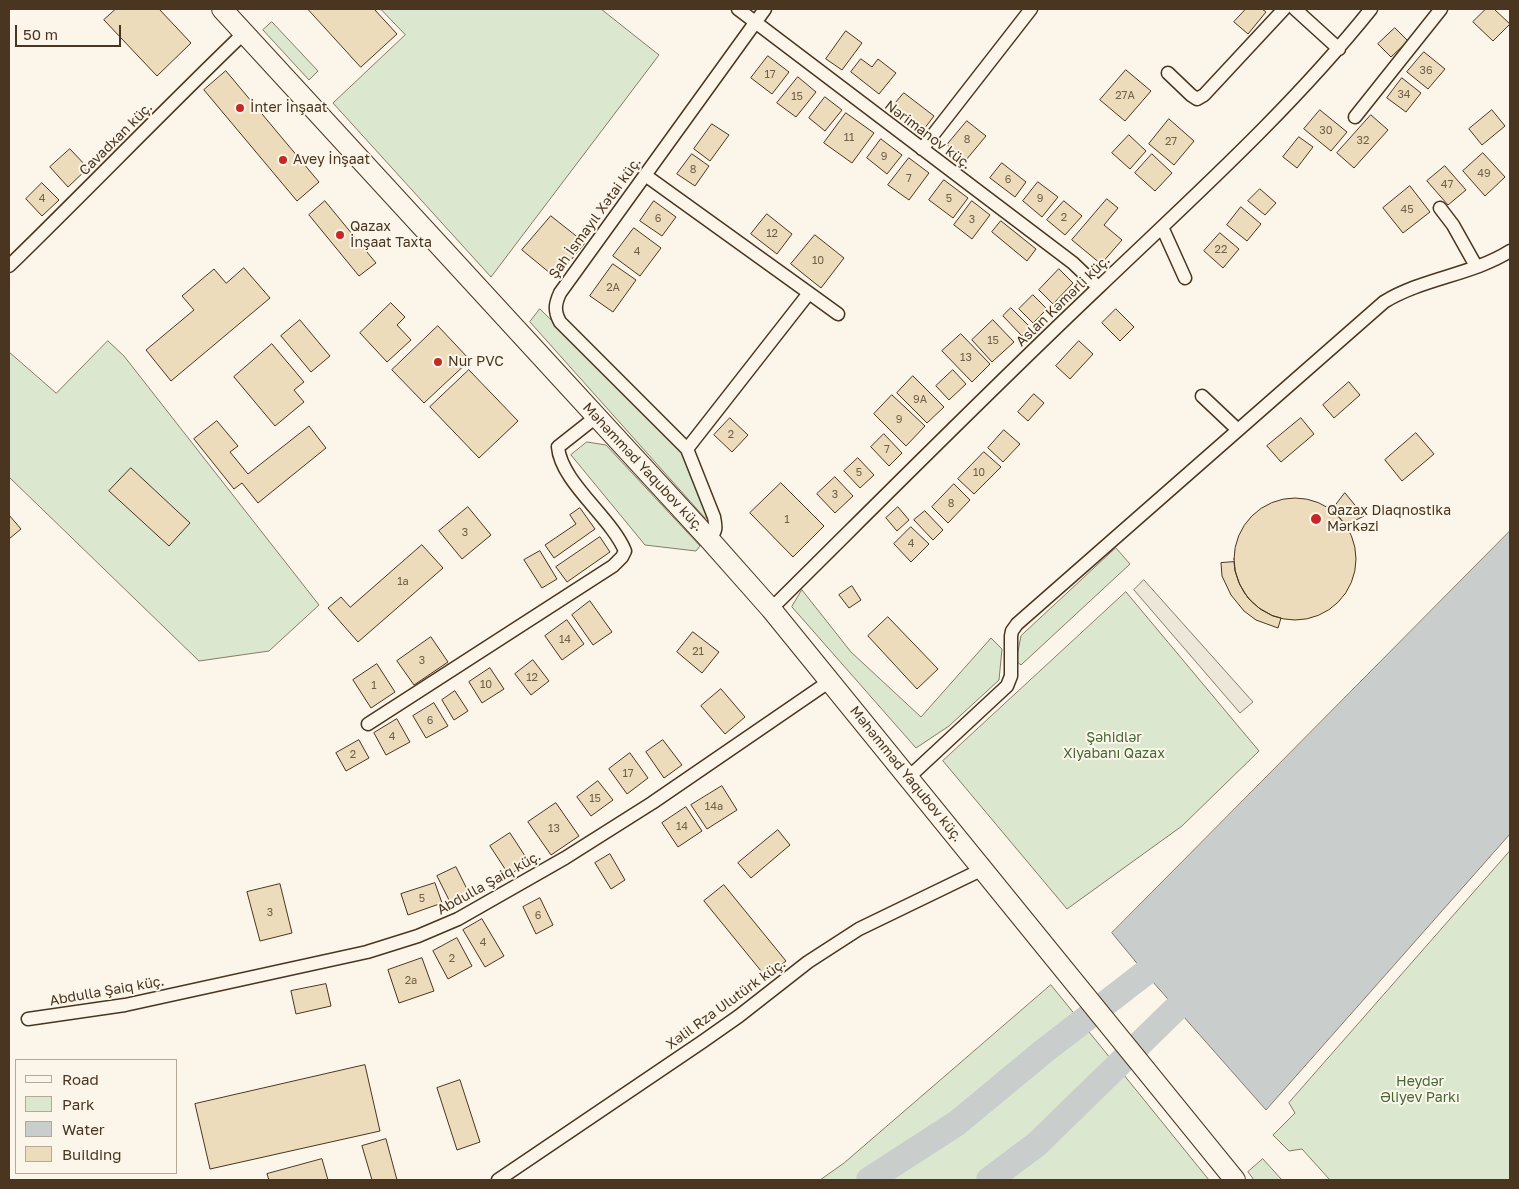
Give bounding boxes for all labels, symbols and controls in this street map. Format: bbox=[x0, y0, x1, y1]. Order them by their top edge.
scale bar bbox=[18, 15, 124, 47]
text: 50 m bbox=[23, 25, 58, 43]
house number: 36 bbox=[1419, 64, 1433, 78]
house number: 17 bbox=[764, 68, 776, 82]
house number: 34 bbox=[1397, 88, 1411, 102]
house number: 27A bbox=[1115, 89, 1135, 103]
house number: 15 bbox=[791, 90, 803, 104]
street label: Nərimanov küç. bbox=[881, 97, 975, 173]
street label: Cavadxan küç. bbox=[76, 99, 156, 179]
place label: İnter İnşaat bbox=[250, 100, 327, 116]
marker: İnter İnşaat bbox=[234, 102, 246, 114]
house number: 30 bbox=[1319, 124, 1333, 138]
house number: 11 bbox=[844, 131, 854, 145]
house number: 8 bbox=[964, 133, 970, 147]
house number: 32 bbox=[1357, 134, 1369, 148]
house number: 27 bbox=[1165, 135, 1177, 149]
house number: 9 bbox=[881, 150, 887, 164]
place label: Avey İnşaat bbox=[293, 152, 370, 168]
marker: Avey İnşaat bbox=[277, 154, 289, 166]
street label: Şah İsmayıl Xətai küç. bbox=[545, 154, 645, 282]
house number: 8 bbox=[690, 163, 696, 177]
house number: 49 bbox=[1477, 167, 1491, 181]
house number: 7 bbox=[906, 172, 912, 186]
house number: 6 bbox=[1005, 173, 1011, 187]
house number: 47 bbox=[1441, 178, 1453, 192]
house number: 4 bbox=[39, 192, 45, 206]
house number: 5 bbox=[946, 192, 952, 206]
house number: 9 bbox=[1037, 192, 1043, 206]
house number: 45 bbox=[1400, 203, 1414, 217]
house number: 2 bbox=[1061, 211, 1067, 225]
house number: 6 bbox=[655, 212, 661, 226]
house number: 3 bbox=[969, 213, 975, 227]
place label: Qazax İnşaat Taxta bbox=[350, 219, 432, 252]
house number: 12 bbox=[766, 227, 778, 241]
marker: Qazax İnşaat Taxta bbox=[334, 229, 346, 241]
house number: 22 bbox=[1215, 243, 1227, 257]
house number: 4 bbox=[634, 245, 640, 259]
street label: Aslan Kəmərli küç. bbox=[1013, 252, 1113, 350]
house number: 10 bbox=[812, 254, 824, 268]
house number: 2A bbox=[606, 281, 620, 295]
house number: 15 bbox=[987, 334, 999, 348]
house number: 13 bbox=[960, 351, 972, 365]
place label: Nur PVC bbox=[448, 354, 504, 370]
marker: Nur PVC bbox=[432, 356, 444, 368]
house number: 9A bbox=[913, 393, 927, 407]
street label: Məhəmməd Yaqubov küç. bbox=[579, 399, 707, 535]
house number: 9 bbox=[896, 413, 902, 427]
house number: 2 bbox=[728, 428, 734, 442]
house number: 7 bbox=[884, 443, 890, 457]
house number: 5 bbox=[856, 466, 862, 480]
house number: 10 bbox=[973, 466, 985, 480]
house number: 3 bbox=[832, 488, 838, 502]
house number: 8 bbox=[948, 497, 954, 511]
place label: Qazax Diaqnostika Mərkəzi bbox=[1327, 503, 1451, 536]
marker: Qazax Diaqnostika Mərkəzi bbox=[1309, 512, 1323, 526]
house number: 1 bbox=[784, 513, 790, 527]
house number: 3 bbox=[462, 526, 468, 540]
house number: 4 bbox=[908, 537, 914, 551]
house number: 1a bbox=[397, 575, 409, 589]
house number: 14 bbox=[559, 633, 571, 647]
house number: 21 bbox=[692, 645, 704, 659]
house number: 3 bbox=[419, 654, 425, 668]
house number: 12 bbox=[526, 671, 538, 685]
house number: 10 bbox=[480, 678, 492, 692]
house number: 1 bbox=[371, 679, 377, 693]
street label: Məhəmməd Yaqubov küç. bbox=[846, 703, 966, 845]
house number: 6 bbox=[427, 714, 433, 728]
house number: 4 bbox=[389, 730, 395, 744]
park label: Şəhidlər Xiyabanı Qazax bbox=[1063, 730, 1165, 762]
house number: 2 bbox=[350, 748, 356, 762]
house number: 17 bbox=[622, 767, 634, 781]
house number: 15 bbox=[589, 792, 601, 806]
house number: 14a bbox=[705, 800, 723, 814]
house number: 14 bbox=[676, 820, 688, 834]
house number: 13 bbox=[548, 822, 560, 836]
street label: Abdulla Şaiq küç. bbox=[434, 848, 544, 918]
house number: 5 bbox=[419, 892, 425, 906]
house number: 3 bbox=[267, 906, 273, 920]
house number: 6 bbox=[535, 909, 541, 923]
house number: 4 bbox=[480, 936, 486, 950]
house number: 2 bbox=[449, 952, 455, 966]
street label: Xəlil Rza Ulutürk küç. bbox=[663, 955, 789, 1053]
street label: Abdulla Şaiq küç. bbox=[48, 973, 166, 1009]
house number: 2a bbox=[405, 974, 417, 988]
legend bbox=[15, 1059, 178, 1174]
text: Road bbox=[62, 1070, 99, 1088]
park label: Heydər Əliyev Parkı bbox=[1380, 1074, 1460, 1106]
text: Park bbox=[62, 1095, 94, 1113]
text: Water bbox=[62, 1120, 105, 1138]
text: Building bbox=[62, 1145, 122, 1163]

